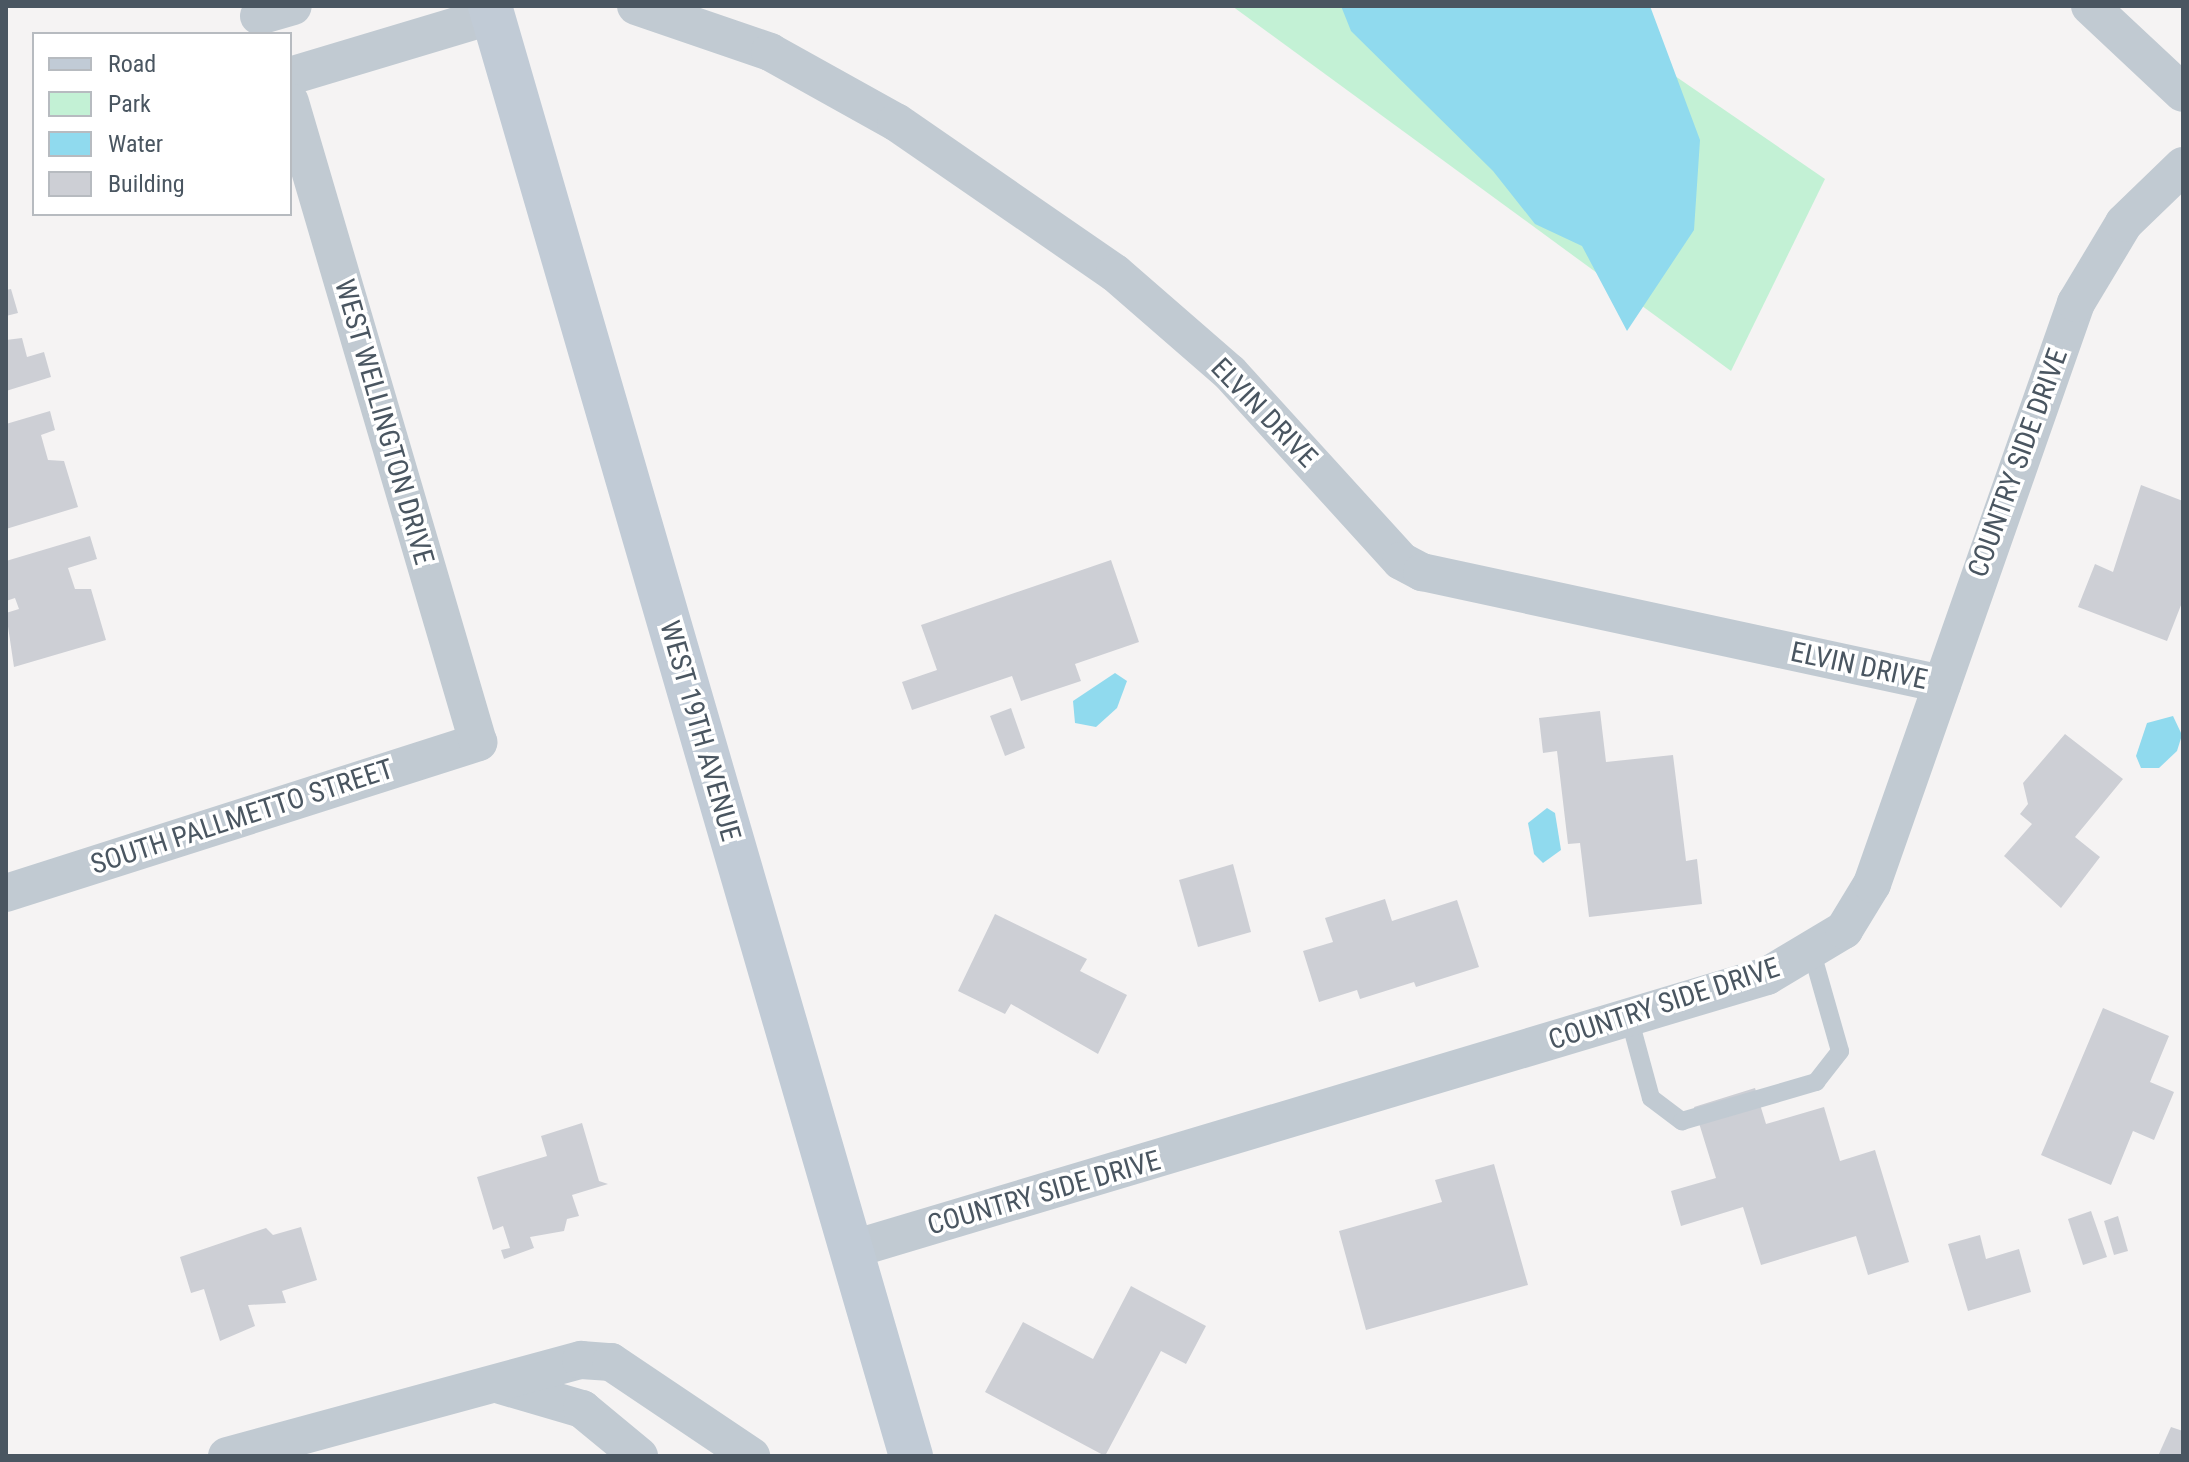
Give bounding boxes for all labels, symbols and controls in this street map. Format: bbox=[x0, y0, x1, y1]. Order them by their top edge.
legend bbox=[32, 32, 292, 216]
text: Road bbox=[108, 50, 156, 78]
text: Park bbox=[108, 90, 151, 118]
text: Water bbox=[108, 130, 163, 158]
text: Building bbox=[108, 170, 185, 198]
street label: WEST WELLINGTON DRIVE bbox=[327, 275, 441, 569]
street label: COUNTRY SIDE DRIVE bbox=[1961, 344, 2075, 582]
street label: ELVIN DRIVE bbox=[1204, 351, 1324, 475]
street label: WEST 19TH AVENUE bbox=[652, 617, 748, 845]
street label: ELVIN DRIVE bbox=[1788, 635, 1930, 697]
street label: SOUTH PALLMETTO STREET bbox=[87, 752, 397, 882]
street label: COUNTRY SIDE DRIVE bbox=[1544, 951, 1784, 1057]
street label: COUNTRY SIDE DRIVE bbox=[924, 1144, 1164, 1242]

